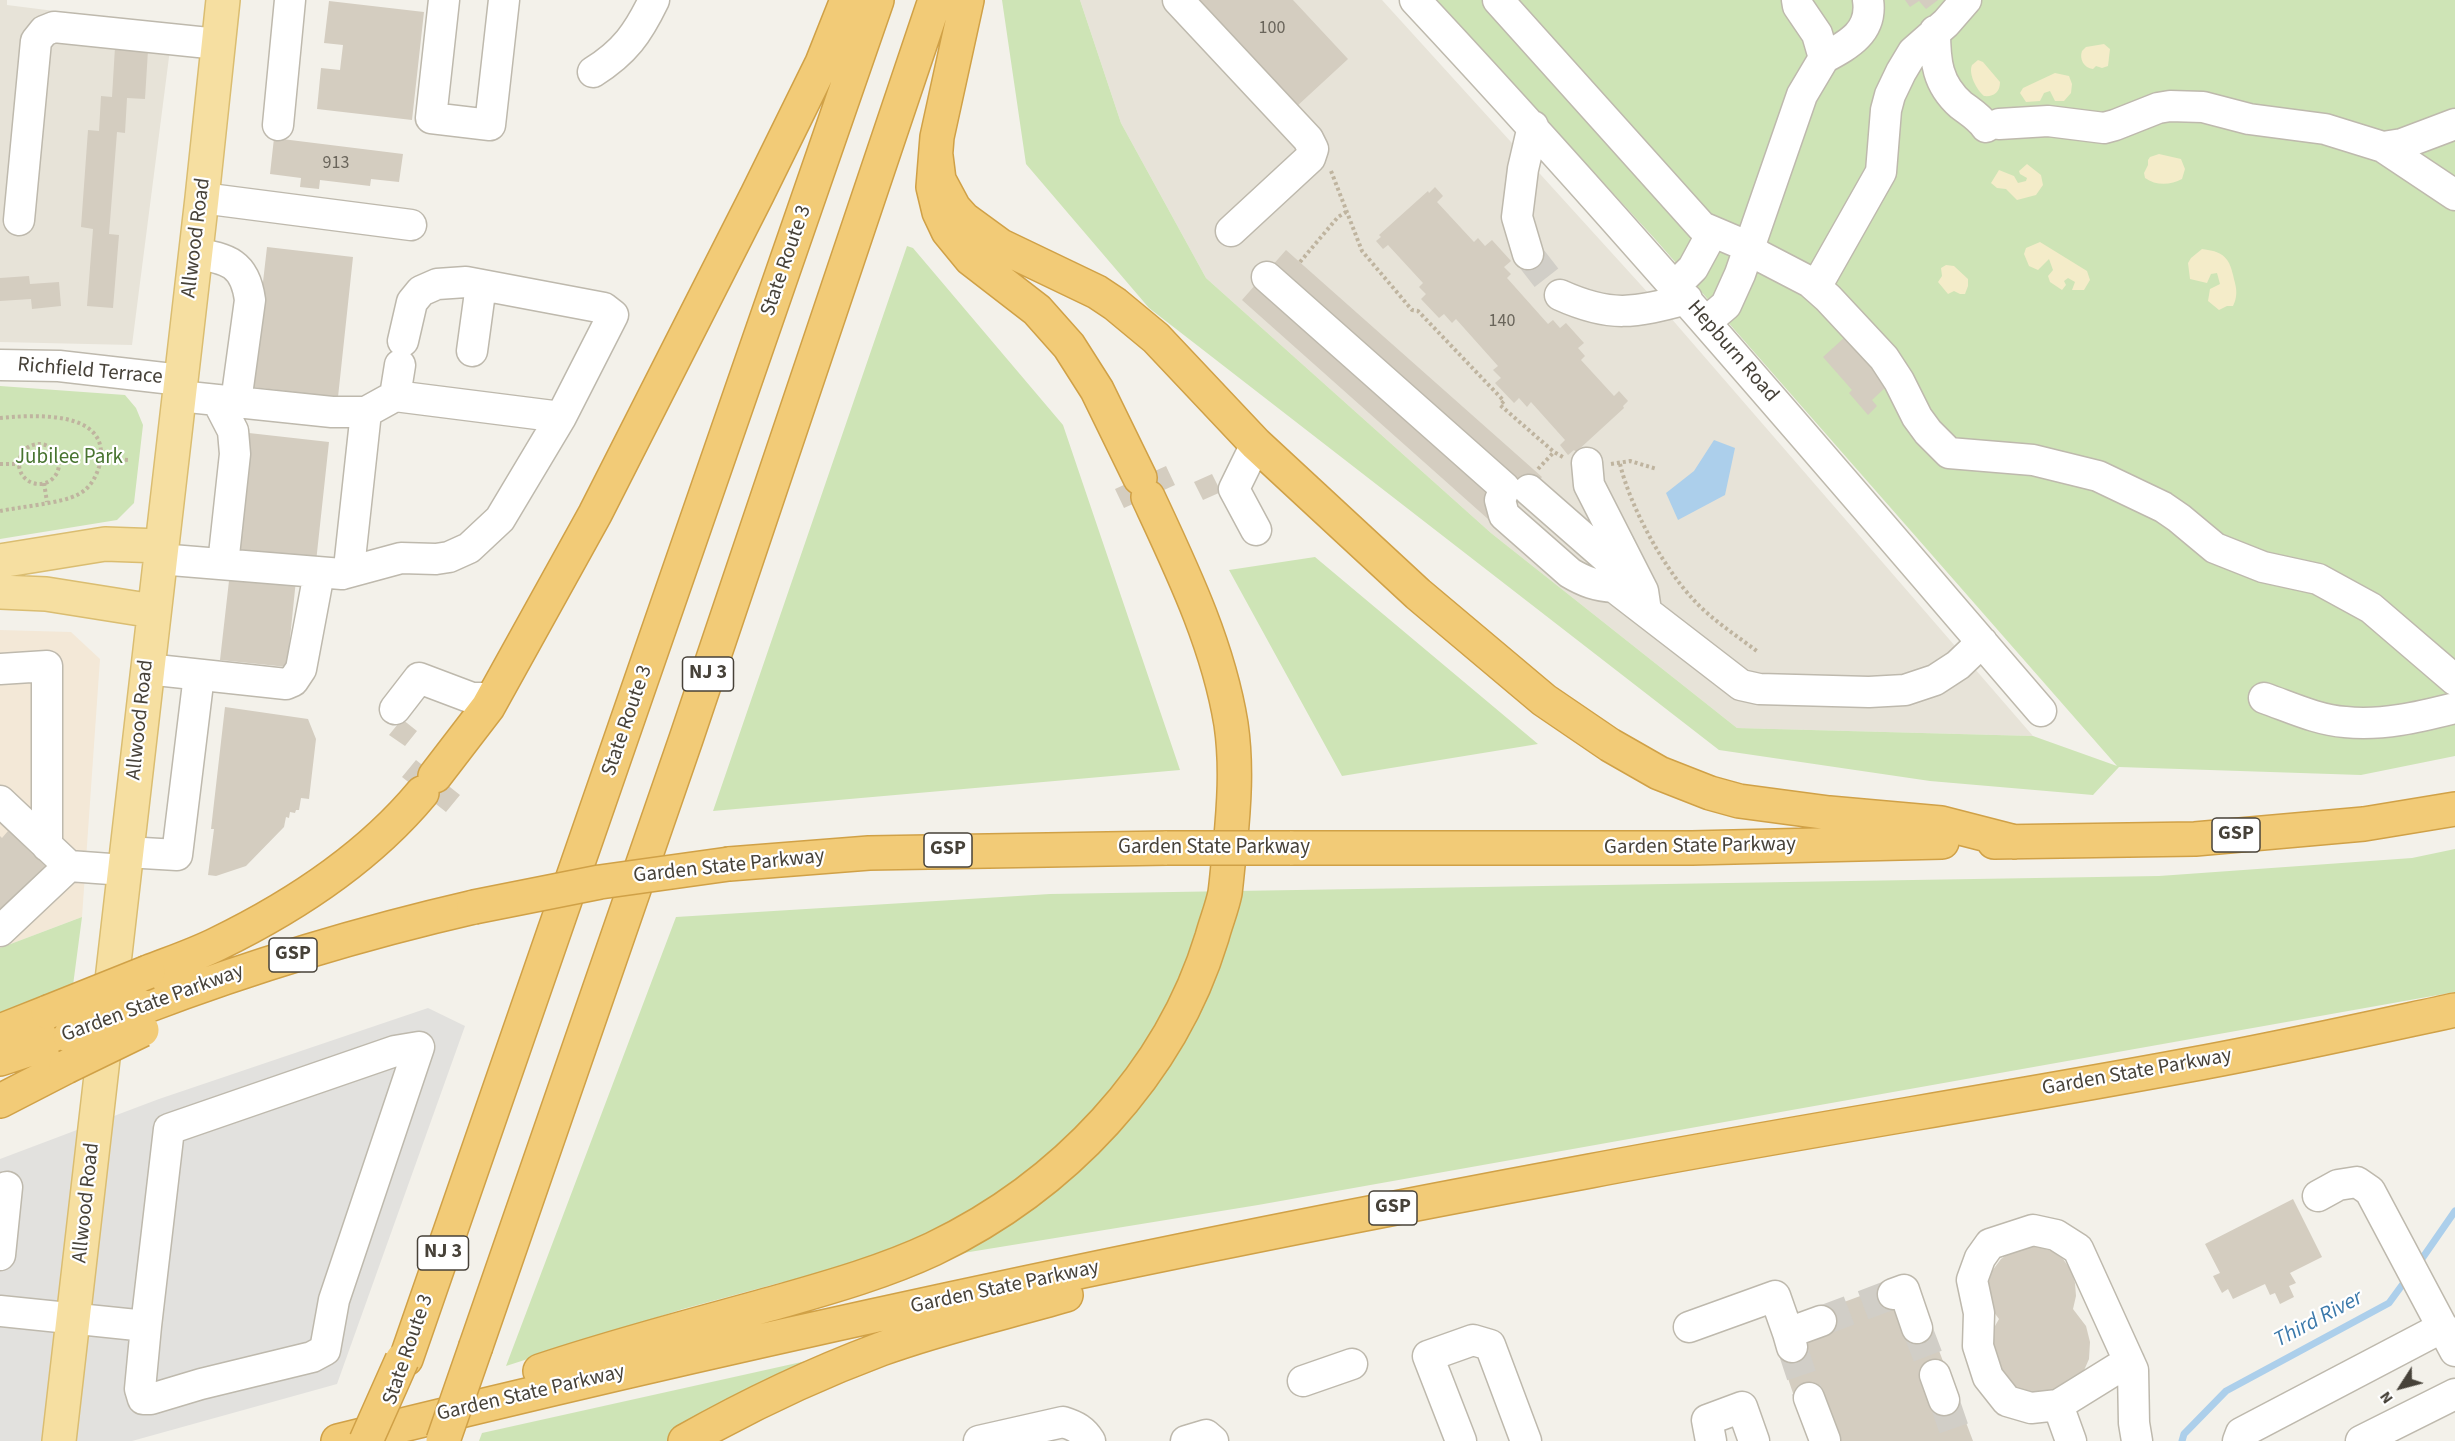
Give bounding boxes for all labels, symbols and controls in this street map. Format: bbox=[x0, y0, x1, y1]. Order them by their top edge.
house number: 100 bbox=[1259, 18, 1285, 40]
house number: 913 bbox=[323, 153, 349, 175]
street label: Allwood Road bbox=[177, 177, 217, 299]
street label: State Route 3 bbox=[756, 202, 818, 320]
street label: Hepburn Road bbox=[1681, 296, 1783, 408]
house number: 140 bbox=[1489, 311, 1515, 333]
street label: Richfield Terrace bbox=[16, 353, 164, 391]
park label: Jubilee Park bbox=[15, 445, 123, 471]
road number: NJ 3 bbox=[682, 657, 734, 691]
street label: Allwood Road bbox=[122, 659, 160, 781]
street label: State Route 3 bbox=[597, 662, 659, 780]
road number: GSP bbox=[2212, 818, 2260, 852]
road number: GSP bbox=[924, 833, 972, 867]
street label: Garden State Parkway bbox=[1604, 833, 1796, 861]
street label: Garden State Parkway bbox=[1118, 835, 1310, 861]
street label: Garden State Parkway bbox=[632, 844, 826, 890]
road number: GSP bbox=[269, 938, 317, 972]
street label: Garden State Parkway bbox=[58, 959, 248, 1049]
street label: Garden State Parkway bbox=[2040, 1044, 2234, 1102]
street label: Allwood Road bbox=[68, 1142, 106, 1264]
road number: GSP bbox=[1369, 1191, 1417, 1225]
road number: NJ 3 bbox=[418, 1236, 468, 1270]
street label: Garden State Parkway bbox=[908, 1256, 1102, 1320]
water label: Third River bbox=[2270, 1286, 2368, 1354]
street label: State Route 3 bbox=[378, 1291, 440, 1409]
north arrow bbox=[2371, 1357, 2431, 1417]
street label: Garden State Parkway bbox=[435, 1360, 627, 1428]
text: N bbox=[2374, 1387, 2398, 1408]

